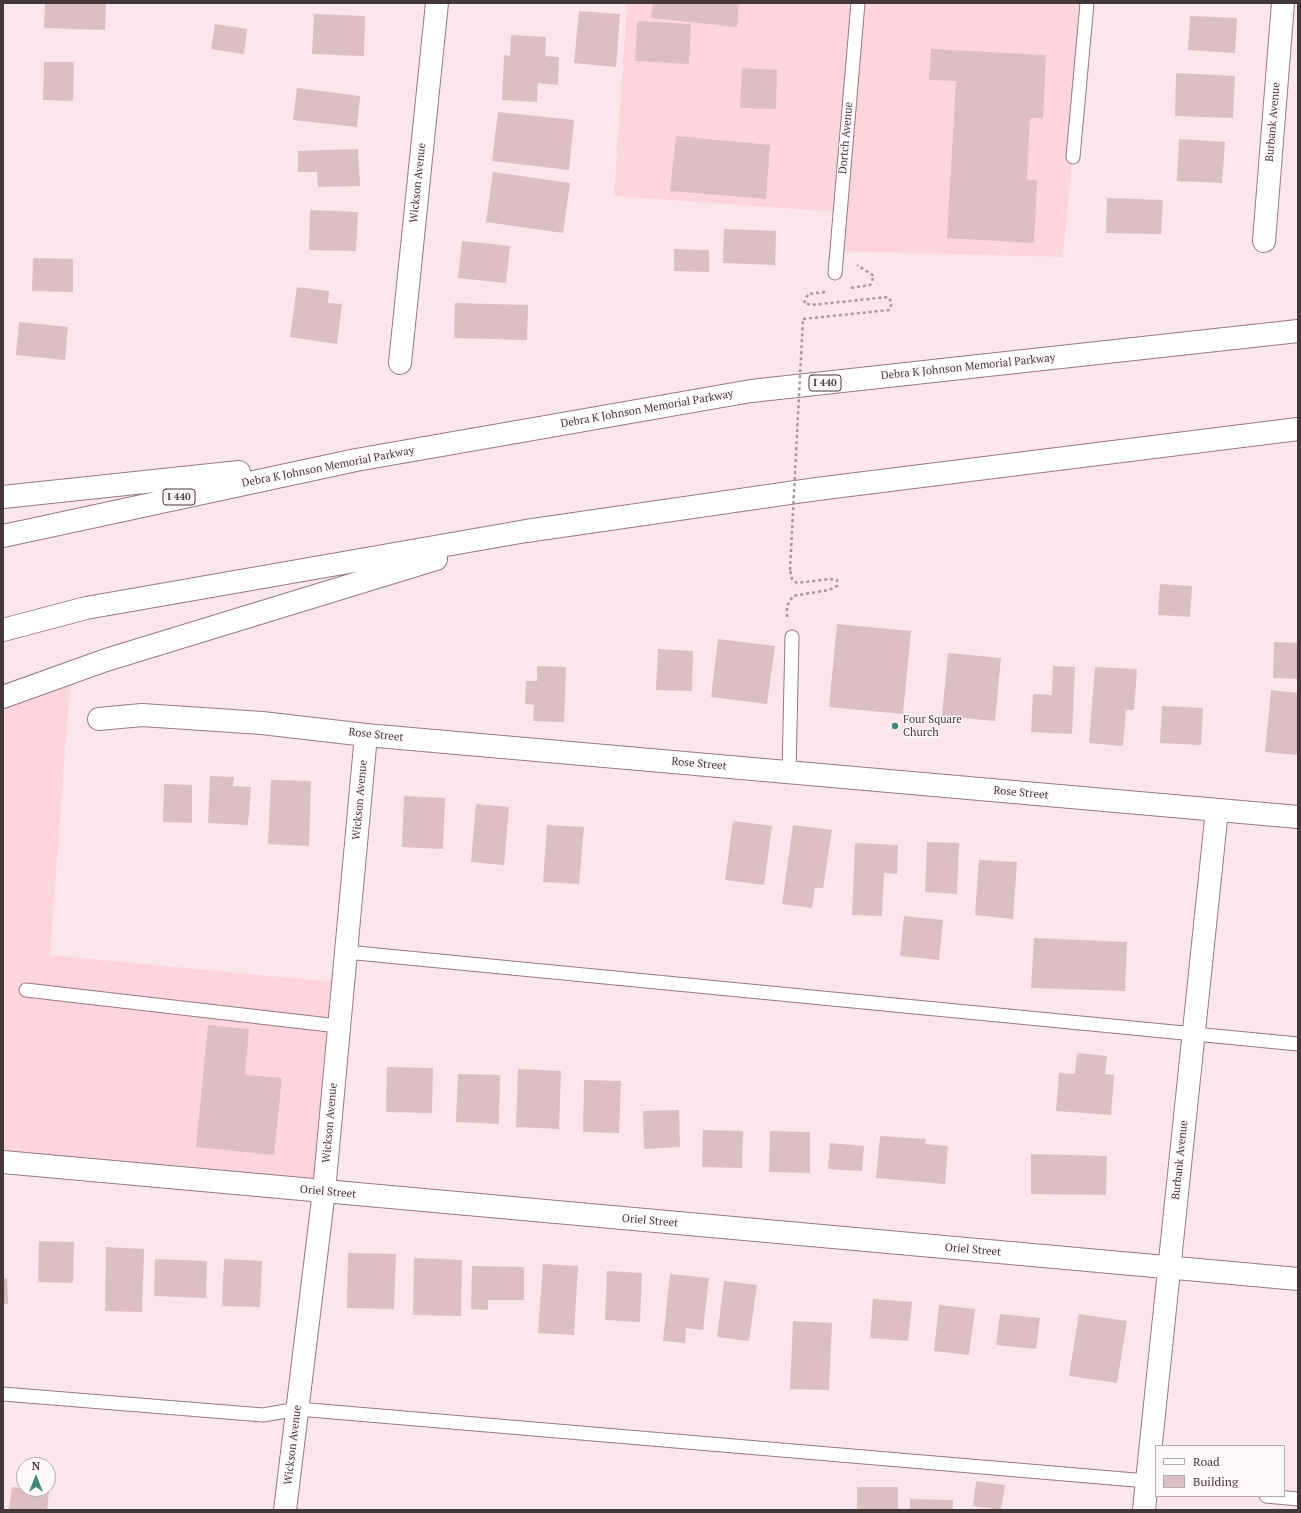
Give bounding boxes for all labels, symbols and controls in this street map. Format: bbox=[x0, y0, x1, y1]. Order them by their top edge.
street label: Burbank Avenue bbox=[1263, 82, 1283, 162]
street label: Dortch Avenue bbox=[836, 101, 856, 175]
street label: Wickson Avenue bbox=[407, 142, 429, 224]
street label: Debra K Johnson Memorial Parkway bbox=[880, 351, 1056, 383]
road number: I 440 bbox=[809, 375, 841, 391]
street label: Debra K Johnson Memorial Parkway bbox=[560, 387, 734, 431]
street label: Debra K Johnson Memorial Parkway bbox=[241, 444, 415, 490]
road number: I 440 bbox=[163, 489, 195, 505]
place label: Four Square Church bbox=[903, 713, 962, 739]
marker: Four Square Church bbox=[890, 721, 900, 731]
street label: Rose Street bbox=[348, 726, 404, 744]
street label: Rose Street bbox=[671, 755, 727, 773]
street label: Wickson Avenue bbox=[350, 759, 370, 841]
street label: Rose Street bbox=[993, 784, 1049, 802]
street label: Wickson Avenue bbox=[320, 1082, 340, 1164]
street label: Burbank Avenue bbox=[1169, 1120, 1191, 1200]
street label: Oriel Street bbox=[299, 1183, 357, 1201]
street label: Oriel Street bbox=[621, 1212, 679, 1230]
street label: Oriel Street bbox=[944, 1241, 1002, 1259]
street label: Wickson Avenue bbox=[282, 1404, 304, 1486]
legend bbox=[1155, 1445, 1285, 1497]
text: Road bbox=[1193, 1454, 1220, 1469]
north arrow bbox=[16, 1457, 56, 1497]
text: N bbox=[32, 1459, 40, 1473]
text: Building bbox=[1193, 1474, 1238, 1489]

